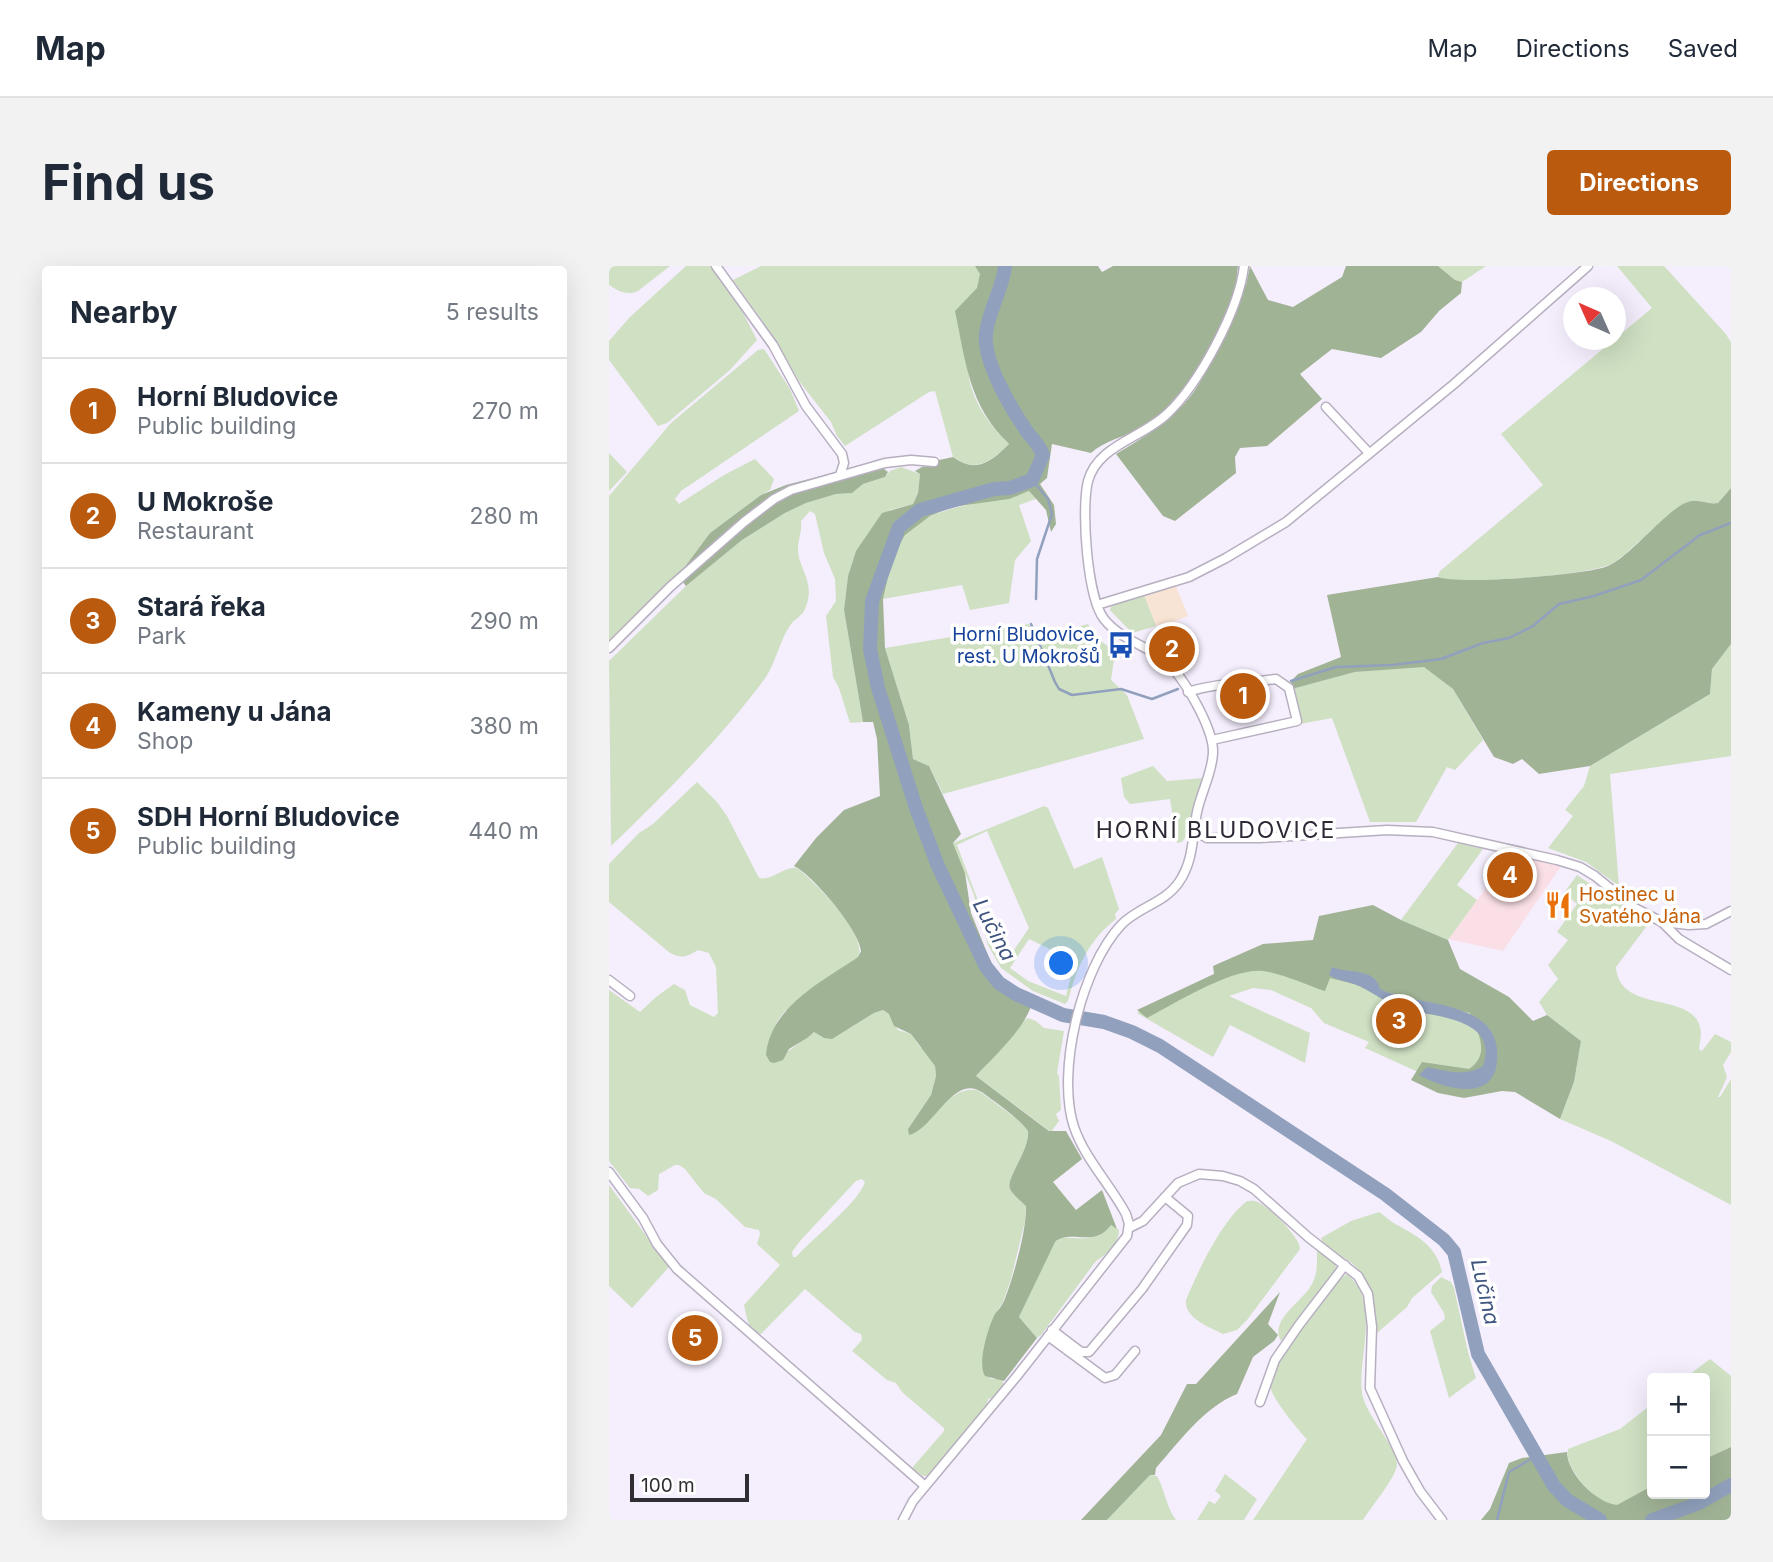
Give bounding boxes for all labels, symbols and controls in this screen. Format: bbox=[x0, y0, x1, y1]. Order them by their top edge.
text: Map bbox=[35, 28, 106, 68]
text: Map bbox=[1428, 34, 1477, 63]
text: Directions bbox=[1515, 34, 1630, 63]
text: Saved bbox=[1668, 34, 1738, 63]
button: Directions bbox=[1547, 150, 1731, 215]
text: Find us bbox=[42, 153, 215, 212]
north arrow bbox=[1563, 287, 1626, 350]
text: Nearby bbox=[70, 294, 178, 330]
text: 5 results bbox=[446, 298, 539, 326]
text: Horní Bludovice bbox=[137, 381, 338, 412]
text: 1 bbox=[88, 397, 98, 425]
text: 270 m bbox=[471, 397, 539, 425]
text: Public building bbox=[137, 412, 296, 440]
text: U Mokroše bbox=[137, 486, 273, 517]
text: 2 bbox=[86, 502, 100, 530]
text: 280 m bbox=[470, 502, 539, 530]
text: Restaurant bbox=[137, 517, 254, 545]
text: Stará řeka bbox=[137, 591, 266, 622]
text: 3 bbox=[86, 607, 100, 635]
text: 290 m bbox=[470, 607, 539, 635]
text: Park bbox=[137, 622, 186, 650]
place label: Horní Bludovice, rest. U Mokrošů bbox=[952, 623, 1100, 668]
pin: 2 bbox=[1149, 623, 1195, 675]
bus stop icon: Horní Bludovice, rest. U Mokrošů bbox=[1106, 630, 1136, 660]
pin: 1 bbox=[1220, 670, 1266, 722]
text: Kameny u Jána bbox=[137, 696, 331, 727]
text: 4 bbox=[85, 712, 101, 740]
text: 380 m bbox=[469, 712, 539, 740]
text: Shop bbox=[137, 727, 193, 755]
text: SDH Horní Bludovice bbox=[137, 801, 400, 832]
district label: HORNÍ BLUDOVICE bbox=[1096, 816, 1336, 844]
text: 5 bbox=[86, 817, 100, 845]
text: 440 m bbox=[468, 817, 539, 845]
text: Public building bbox=[137, 832, 296, 860]
pin: 4 bbox=[1487, 849, 1533, 901]
place label: Hostinec u Svatého Jána bbox=[1579, 883, 1701, 928]
restaurant icon: Hostinec u Svatého Jána bbox=[1543, 890, 1573, 920]
water label: Lučina bbox=[968, 894, 1021, 965]
your location bbox=[1044, 946, 1078, 980]
pin: 3 bbox=[1376, 995, 1422, 1047]
water label: Lučina bbox=[1466, 1257, 1505, 1327]
pin: 5 bbox=[672, 1312, 718, 1364]
map controls bbox=[1647, 1373, 1710, 1499]
button: + bbox=[1647, 1373, 1710, 1436]
button: − bbox=[1647, 1436, 1710, 1499]
scale bar bbox=[630, 1471, 749, 1503]
text: 100 m bbox=[641, 1474, 695, 1497]

